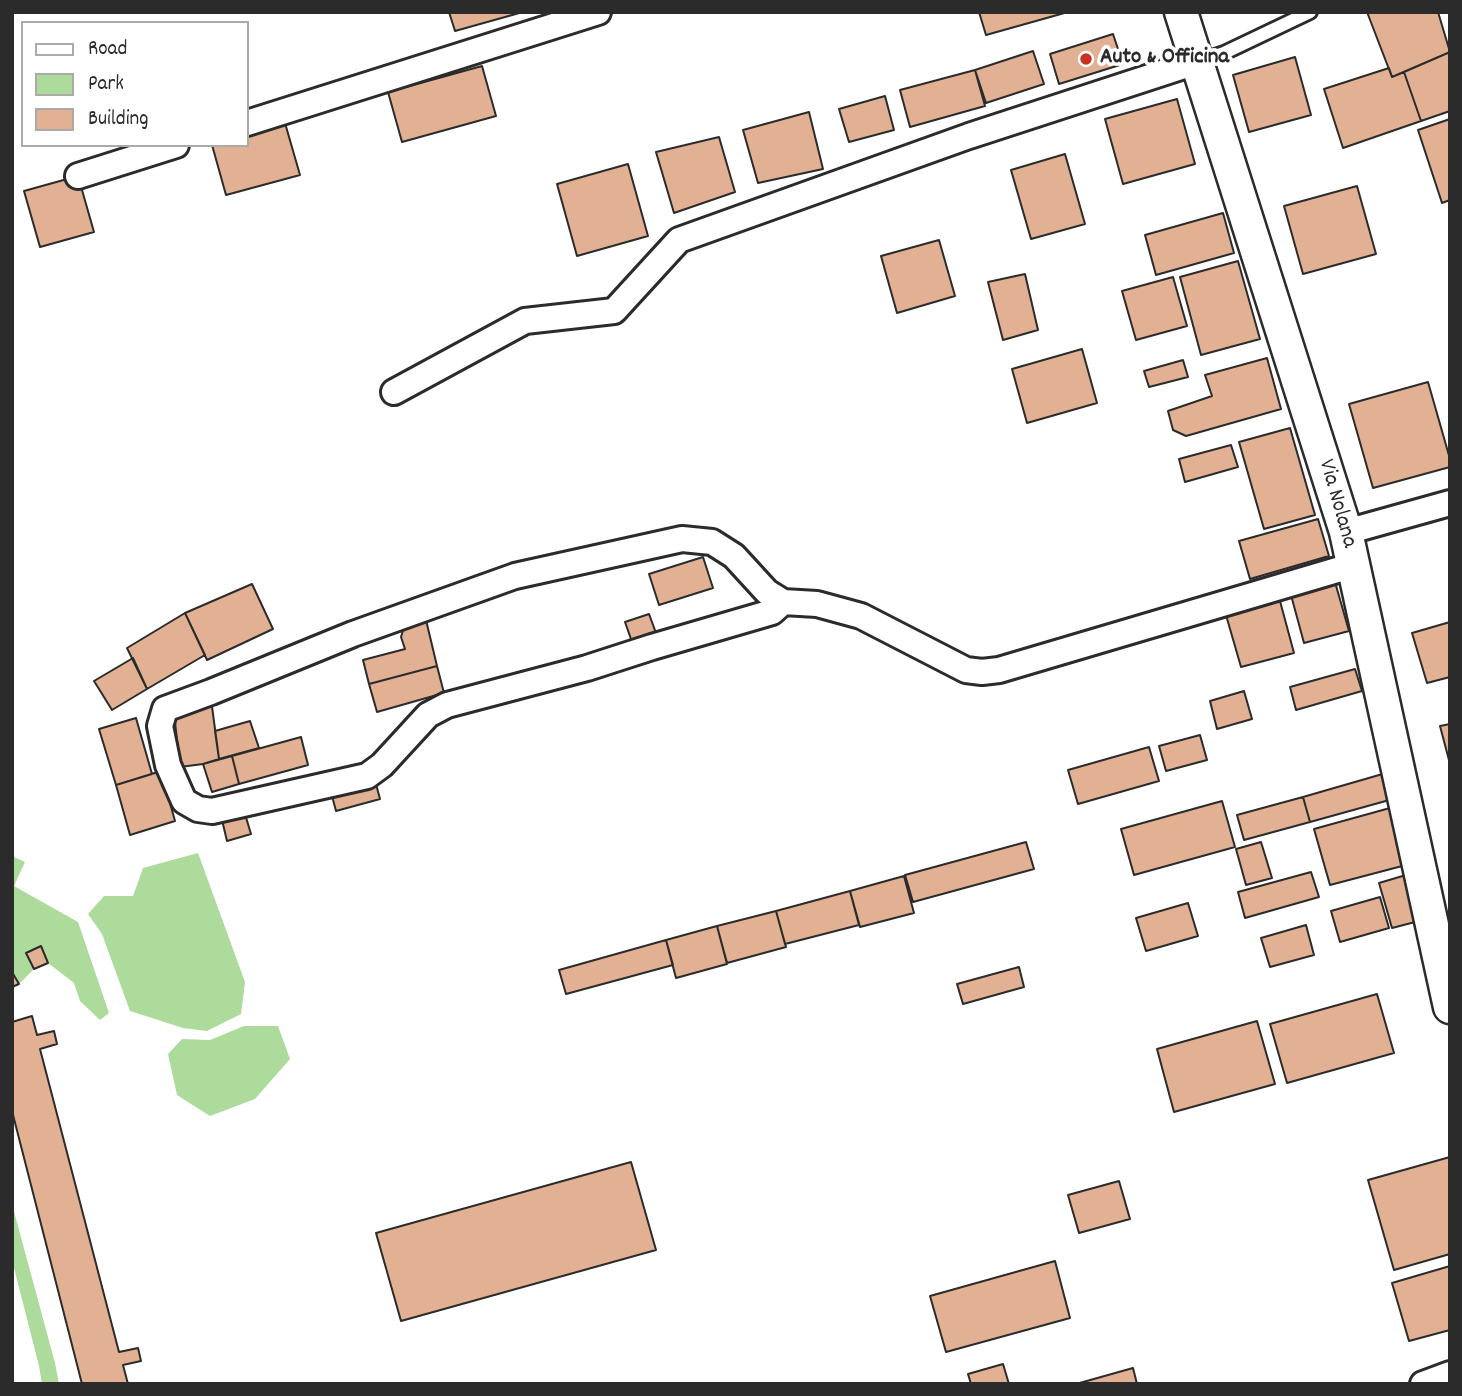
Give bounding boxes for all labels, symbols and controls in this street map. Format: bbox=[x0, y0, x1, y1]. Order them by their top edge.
legend bbox=[21, 21, 248, 147]
text: Road bbox=[88, 35, 127, 65]
place label: Auto & Officina bbox=[1100, 45, 1229, 73]
marker: Auto & Officina bbox=[1078, 51, 1094, 67]
text: Park bbox=[88, 70, 124, 100]
text: Building bbox=[88, 105, 148, 135]
street label: Via Nolana bbox=[1310, 457, 1362, 551]

